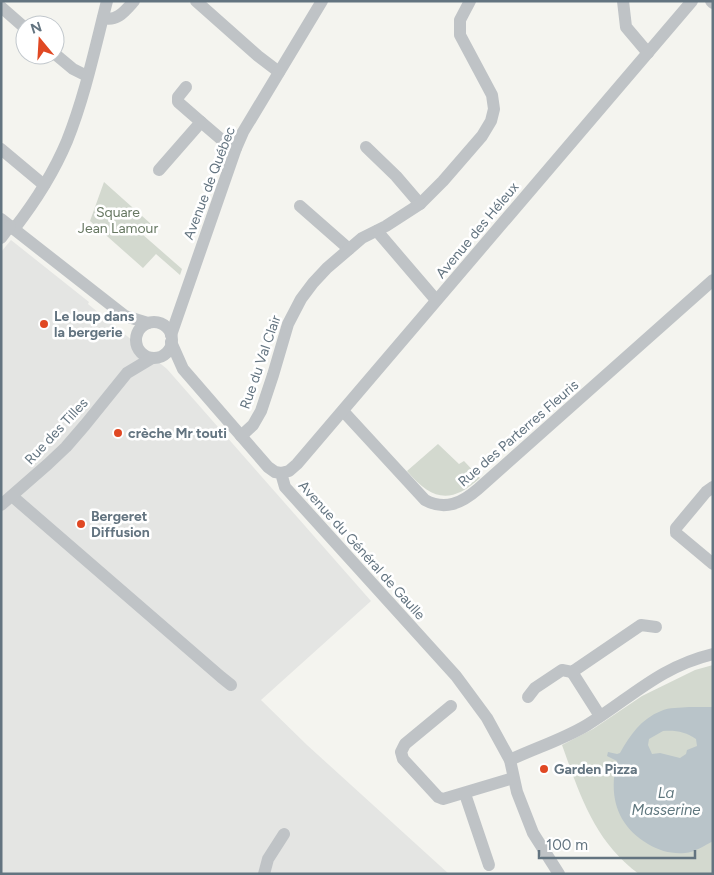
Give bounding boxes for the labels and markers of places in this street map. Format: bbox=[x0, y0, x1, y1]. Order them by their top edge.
place label: Le loup dans la bergerie bbox=[54, 308, 135, 341]
marker: Le loup dans la bergerie bbox=[38, 318, 50, 330]
place label: crèche Mr touti bbox=[128, 425, 227, 442]
marker: crèche Mr touti bbox=[112, 427, 124, 439]
place label: Bergeret Diffusion bbox=[91, 508, 150, 541]
marker: Bergeret Diffusion bbox=[75, 518, 87, 530]
place label: Garden Pizza bbox=[554, 761, 637, 778]
marker: Garden Pizza bbox=[538, 763, 550, 775]

